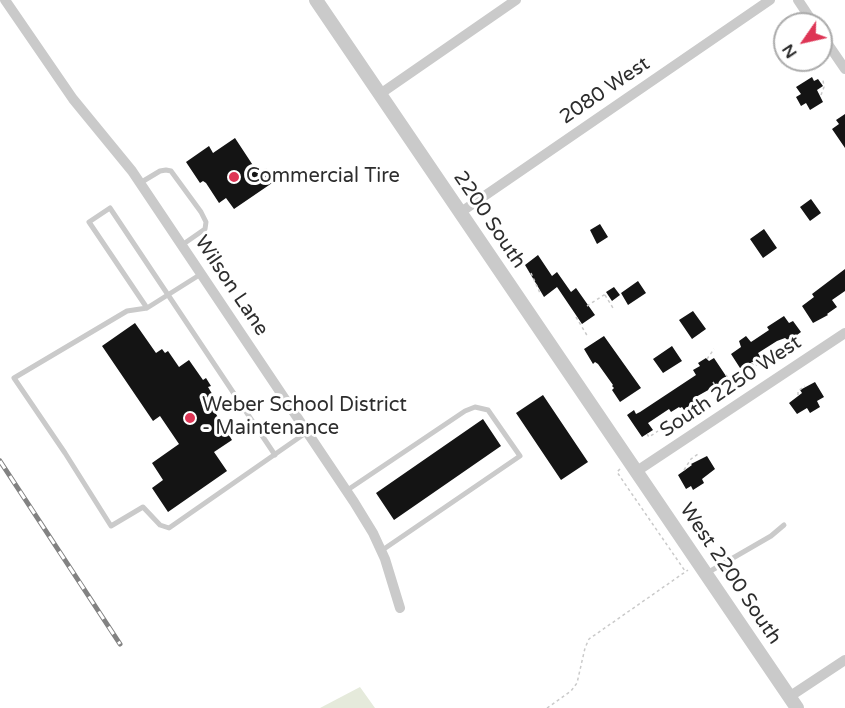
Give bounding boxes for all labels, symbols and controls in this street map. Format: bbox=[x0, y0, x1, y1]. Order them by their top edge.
north arrow bbox=[773, 12, 833, 72]
text: N bbox=[778, 40, 802, 62]
street label: 2080 West bbox=[555, 52, 655, 130]
place label: Commercial Tire bbox=[246, 165, 400, 189]
street label: 2200 South bbox=[448, 167, 530, 273]
marker: Commercial Tire bbox=[227, 170, 241, 184]
street label: Wilson Lane bbox=[189, 231, 273, 341]
street label: South 2250 West bbox=[656, 331, 806, 443]
place label: Weber School District - Maintenance bbox=[202, 394, 407, 441]
marker: Weber School District - Maintenance bbox=[183, 411, 197, 425]
street label: West 2200 South bbox=[674, 499, 786, 649]

